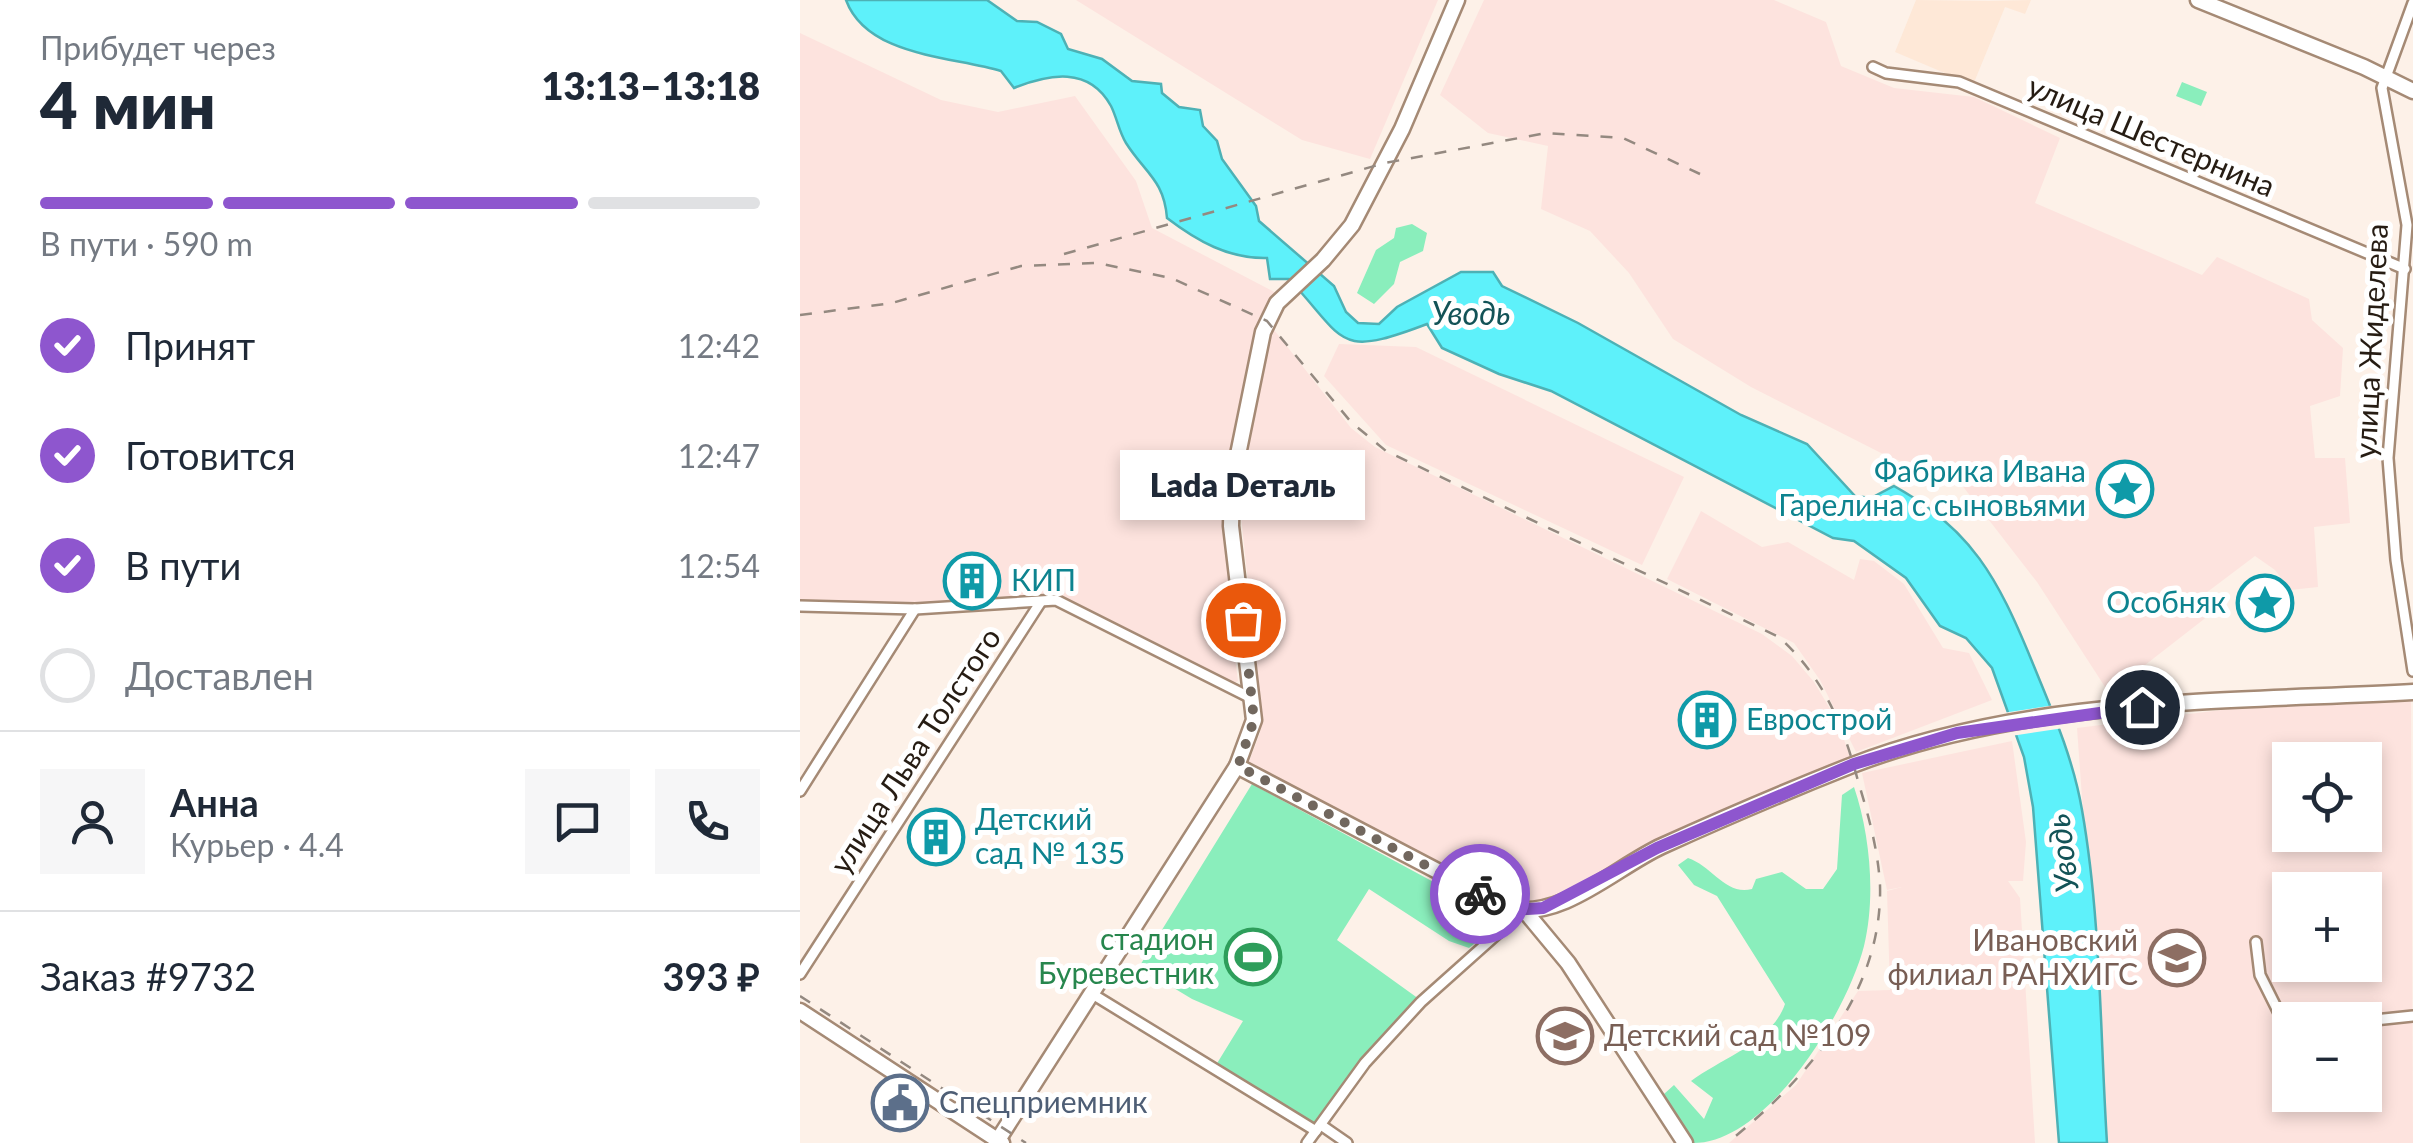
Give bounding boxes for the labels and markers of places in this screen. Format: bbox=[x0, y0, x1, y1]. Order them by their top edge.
callout: Lada Dеталь bbox=[1120, 450, 1366, 520]
place label: Фабрика Ивана Гарелина с сыновьями bbox=[1778, 452, 2086, 522]
place icon: Фабрика Ивана Гарелина с сыновьями bbox=[2095, 459, 2155, 519]
building icon: КИП bbox=[942, 551, 1002, 611]
place label: КИП bbox=[1011, 561, 1076, 597]
place icon: Особняк bbox=[2235, 573, 2295, 633]
pin bbox=[1201, 578, 1286, 663]
place label: Особняк bbox=[2106, 583, 2226, 619]
pin bbox=[2100, 665, 2185, 750]
building icon: Еврострой bbox=[1677, 690, 1737, 750]
place label: Еврострой bbox=[1746, 700, 1892, 736]
place label: Детский сад № 135 bbox=[975, 800, 1125, 870]
building icon: Детский сад № 135 bbox=[906, 807, 966, 867]
place label: стадион Буревестник bbox=[1038, 920, 1214, 990]
place label: Ивановский филиал РАНХИГС bbox=[1887, 921, 2138, 991]
sports icon: стадион Буревестник bbox=[1223, 927, 1283, 987]
school or university icon: Ивановский филиал РАНХИГС bbox=[2147, 928, 2207, 988]
school or university icon: Детский сад №109 bbox=[1535, 1006, 1595, 1066]
place label: Детский сад №109 bbox=[1604, 1016, 1871, 1052]
public building icon: Спецприемник bbox=[870, 1073, 930, 1133]
place label: Спецприемник bbox=[939, 1083, 1148, 1119]

